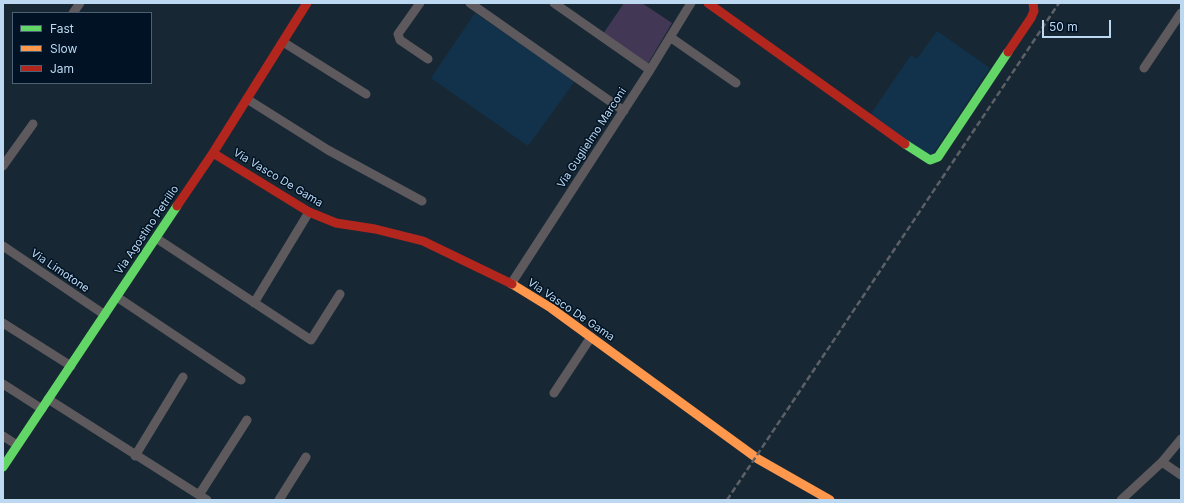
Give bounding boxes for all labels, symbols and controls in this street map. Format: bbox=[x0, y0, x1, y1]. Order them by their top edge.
legend bbox=[12, 12, 152, 84]
scale bar bbox=[1044, 12, 1113, 38]
text: 50 m bbox=[1049, 19, 1078, 34]
text: Fast bbox=[50, 21, 74, 36]
text: Slow bbox=[50, 41, 77, 56]
text: Jam bbox=[50, 61, 74, 76]
street label: Via Guglielmo Marconi bbox=[555, 85, 629, 191]
street label: Via Vasco De Gama bbox=[231, 146, 325, 210]
street label: Via Agostino Petrillo bbox=[112, 183, 182, 277]
street label: Via Limotone bbox=[28, 247, 92, 295]
street label: Via Vasco De Gama bbox=[525, 276, 617, 344]

